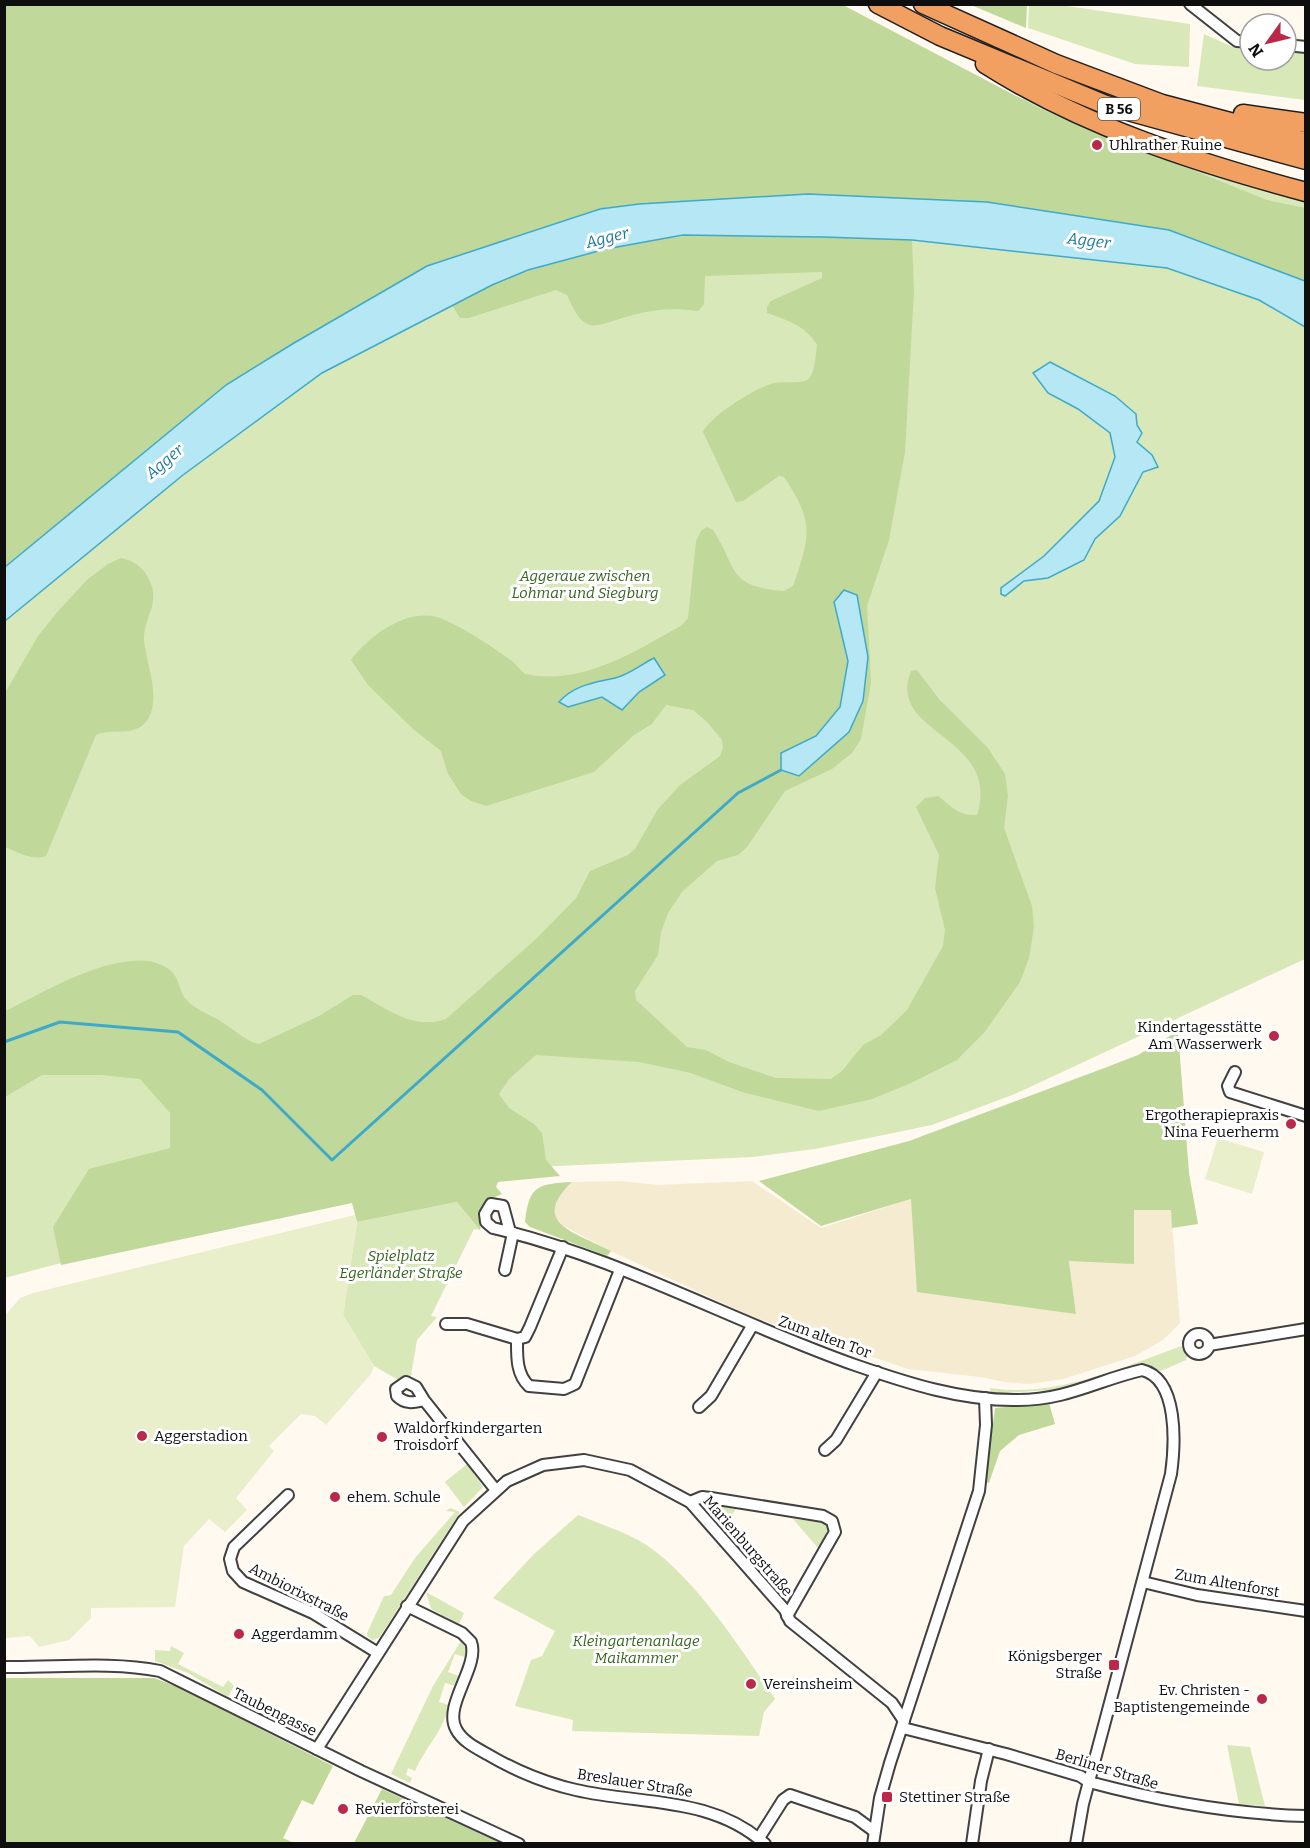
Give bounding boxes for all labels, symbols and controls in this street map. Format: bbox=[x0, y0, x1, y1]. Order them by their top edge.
north arrow bbox=[1238, 12, 1298, 72]
text: N bbox=[1245, 40, 1267, 61]
road number: B 56 bbox=[1098, 98, 1140, 120]
place label: Uhlrather Ruine bbox=[1109, 136, 1222, 154]
marker: Uhlrather Ruine bbox=[1090, 138, 1104, 152]
water label: Agger bbox=[583, 223, 632, 252]
water label: Agger bbox=[1065, 228, 1113, 253]
water label: Agger bbox=[141, 439, 188, 483]
park label: Aggeraue zwischen Lohmar und Siegburg bbox=[512, 567, 658, 602]
place label: Kindertagesstätte Am Wasserwerk bbox=[1137, 1018, 1262, 1053]
marker: Kindertagesstätte Am Wasserwerk bbox=[1267, 1029, 1281, 1043]
place label: Ergotherapiepraxis Nina Feuerherm bbox=[1145, 1106, 1280, 1141]
marker: Ergotherapiepraxis Nina Feuerherm bbox=[1284, 1117, 1298, 1131]
park label: Spielplatz Egerländer Straße bbox=[339, 1247, 463, 1282]
street label: Zum alten Tor bbox=[776, 1312, 874, 1362]
place label: Waldorfkindergarten Troisdorf bbox=[394, 1419, 543, 1454]
place label: Aggerstadion bbox=[154, 1427, 248, 1445]
marker: Aggerstadion bbox=[135, 1429, 149, 1443]
marker: Waldorfkindergarten Troisdorf bbox=[375, 1430, 389, 1444]
place label: ehem. Schule bbox=[347, 1488, 441, 1506]
marker: ehem. Schule bbox=[328, 1490, 342, 1504]
street label: Marienburgstraße bbox=[699, 1492, 797, 1600]
street label: Ambiorixstraße bbox=[246, 1559, 352, 1625]
street label: Zum Altenforst bbox=[1173, 1565, 1281, 1601]
place label: Aggerdamm bbox=[251, 1625, 339, 1643]
marker: Aggerdamm bbox=[232, 1627, 246, 1641]
park label: Kleingartenanlage Maikammer bbox=[572, 1632, 700, 1667]
place label: Königsberger Straße bbox=[1008, 1647, 1102, 1682]
marker: Königsberger Straße bbox=[1107, 1658, 1121, 1672]
place label: Vereinsheim bbox=[763, 1675, 853, 1693]
marker: Vereinsheim bbox=[744, 1677, 758, 1691]
place label: Ev. Christen - Baptistengemeinde bbox=[1114, 1681, 1250, 1716]
street label: Taubengasse bbox=[230, 1684, 320, 1740]
marker: Ev. Christen - Baptistengemeinde bbox=[1255, 1692, 1269, 1706]
street label: Berliner Straße bbox=[1053, 1745, 1161, 1793]
street label: Breslauer Straße bbox=[576, 1765, 694, 1801]
place label: Stettiner Straße bbox=[899, 1788, 1010, 1806]
marker: Stettiner Straße bbox=[880, 1790, 894, 1804]
place label: Revierförsterei bbox=[355, 1800, 460, 1818]
marker: Revierförsterei bbox=[336, 1802, 350, 1816]

